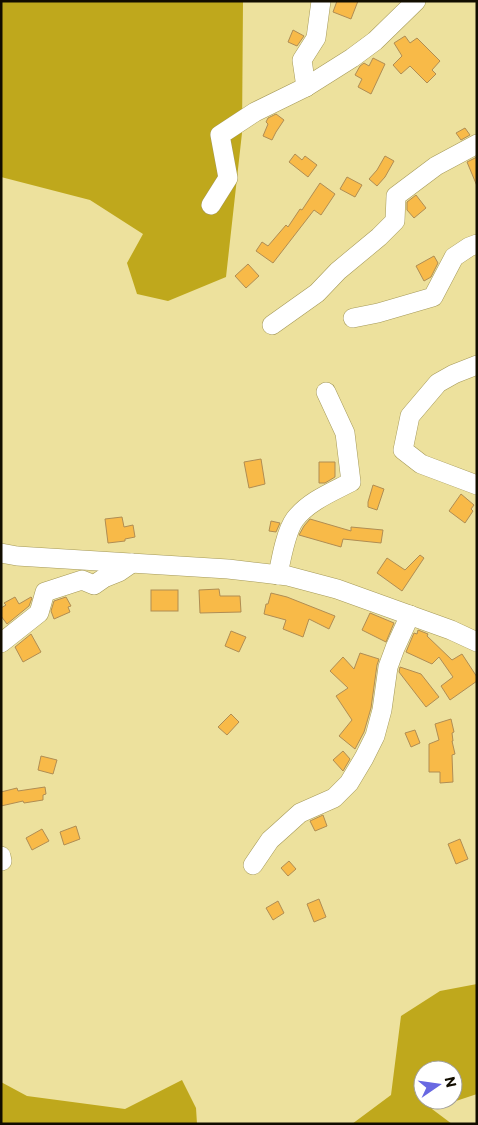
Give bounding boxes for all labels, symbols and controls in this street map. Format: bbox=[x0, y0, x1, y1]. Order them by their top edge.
north arrow bbox=[413, 1060, 463, 1110]
text: N bbox=[442, 1075, 461, 1089]

